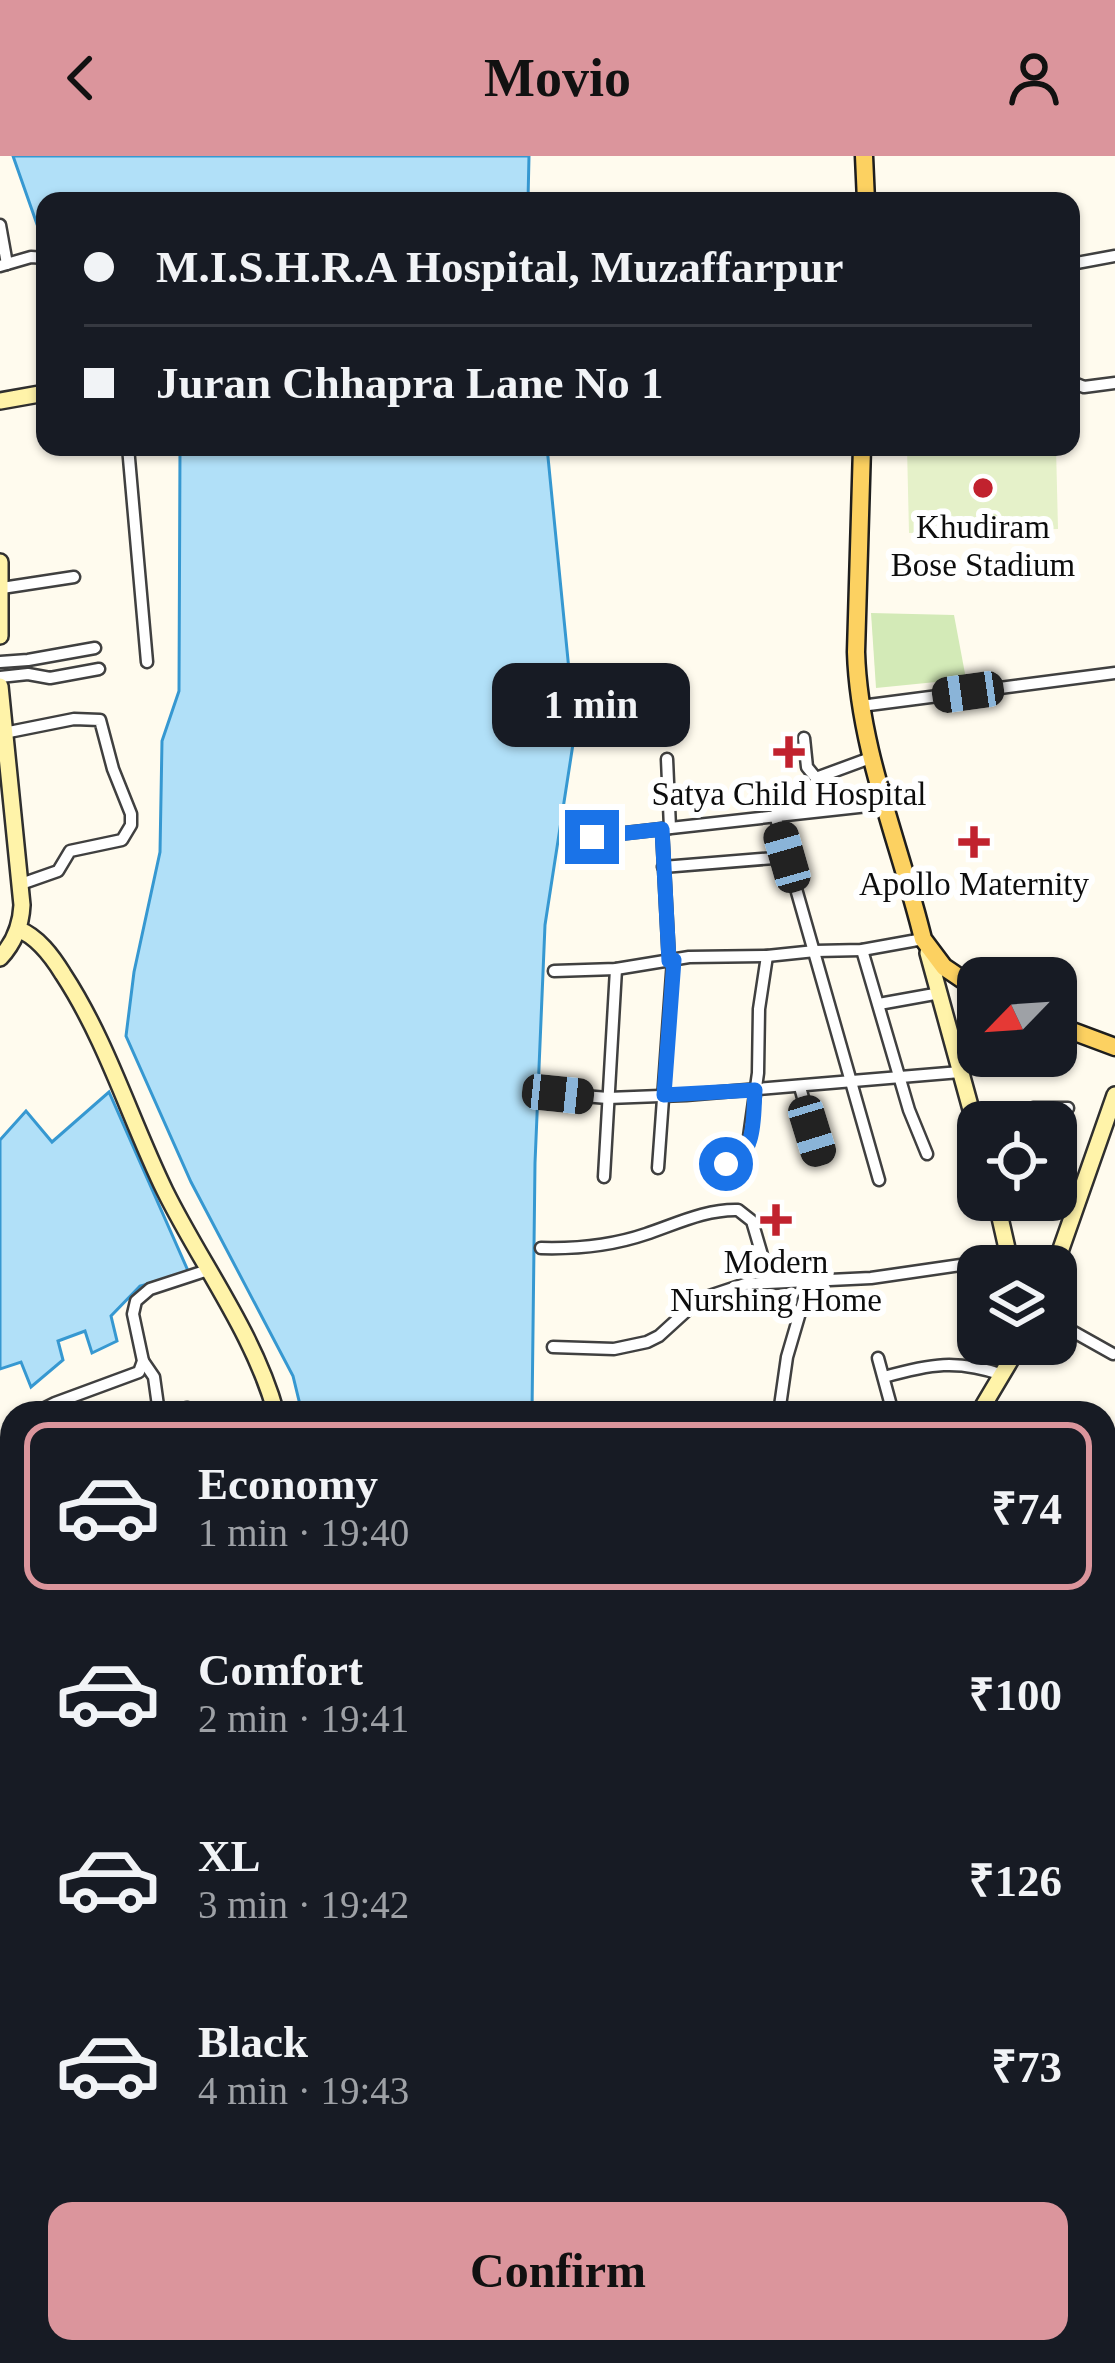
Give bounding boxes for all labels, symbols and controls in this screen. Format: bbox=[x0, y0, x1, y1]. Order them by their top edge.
icon: back bbox=[48, 45, 114, 111]
icon: person bbox=[1001, 45, 1067, 111]
text: Movio bbox=[484, 48, 631, 108]
text: M.I.S.H.R.A Hospital, Muzaffarpur bbox=[156, 242, 844, 292]
text: Juran Chhapra Lane No 1 bbox=[156, 358, 664, 408]
marker: Khudiram Bose Stadium bbox=[970, 475, 996, 501]
place label: Khudiram Bose Stadium bbox=[891, 509, 1075, 583]
callout: 1 min bbox=[493, 663, 691, 747]
car bbox=[930, 669, 1006, 715]
text: 1 min bbox=[544, 683, 638, 726]
marker: Satya Child Hospital bbox=[773, 736, 805, 768]
place label: Satya Child Hospital bbox=[652, 776, 927, 812]
route end bbox=[565, 810, 619, 864]
car bbox=[760, 817, 814, 897]
marker: Apollo Maternity bbox=[958, 826, 990, 858]
place label: Apollo Maternity bbox=[859, 866, 1090, 902]
north arrow bbox=[957, 957, 1077, 1077]
map controls bbox=[957, 957, 1077, 1365]
car bbox=[520, 1072, 596, 1116]
car bbox=[784, 1091, 840, 1171]
button: locate bbox=[957, 1101, 1077, 1221]
route start bbox=[699, 1137, 753, 1191]
marker: Modern Nurshing Home bbox=[760, 1204, 792, 1236]
place label: Modern Nurshing Home bbox=[670, 1244, 882, 1318]
button: layers bbox=[957, 1245, 1077, 1365]
icon: car bbox=[54, 1452, 162, 1560]
text: Economy bbox=[198, 1459, 378, 1509]
text: ₹74 bbox=[991, 1484, 1062, 1534]
text: 1 min · 19:40 bbox=[198, 1511, 409, 1554]
icon: car bbox=[54, 1638, 162, 1746]
text: Comfort bbox=[198, 1645, 363, 1695]
text: ₹100 bbox=[969, 1670, 1062, 1720]
text: 2 min · 19:41 bbox=[198, 1697, 409, 1740]
icon: car bbox=[54, 1824, 162, 1932]
text: XL bbox=[198, 1831, 261, 1881]
text: ₹126 bbox=[969, 1856, 1062, 1906]
text: 3 min · 19:42 bbox=[198, 1883, 409, 1926]
icon: car bbox=[54, 2010, 162, 2118]
text: Black bbox=[198, 2017, 308, 2067]
text: ₹73 bbox=[991, 2042, 1062, 2092]
text: 4 min · 19:43 bbox=[198, 2069, 409, 2112]
button: Confirm bbox=[48, 2202, 1068, 2340]

